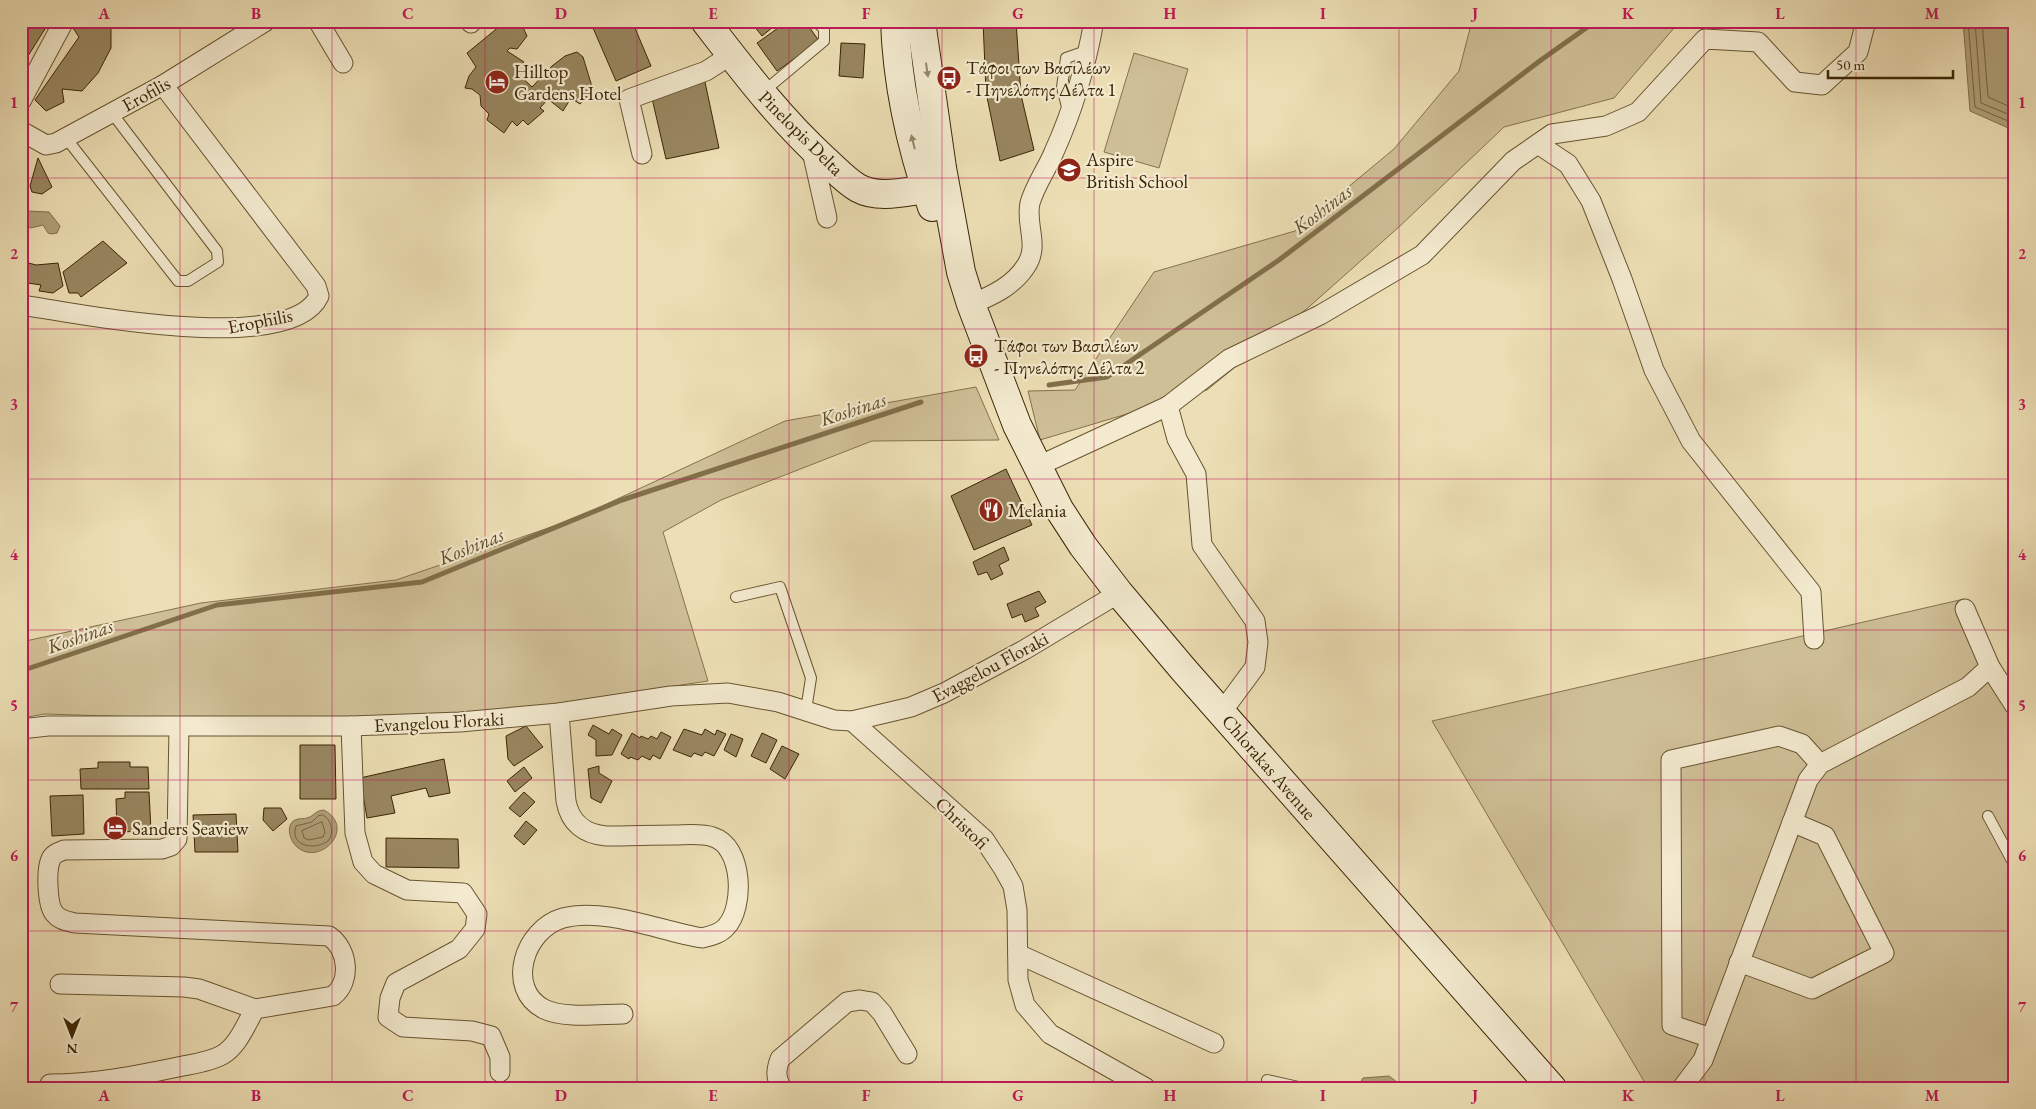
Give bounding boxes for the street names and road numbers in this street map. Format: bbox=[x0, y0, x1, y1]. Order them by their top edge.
street label: Erofilis bbox=[117, 71, 175, 117]
street label: Pinelopis Delta bbox=[753, 85, 849, 181]
street label: Erophilis bbox=[225, 302, 295, 340]
street label: Evaggelou Floraki bbox=[927, 626, 1053, 708]
street label: Evangelou Floraki bbox=[373, 706, 505, 738]
street label: Chlorakas Avenue bbox=[1216, 709, 1322, 825]
street label: Christofi bbox=[930, 791, 994, 855]

